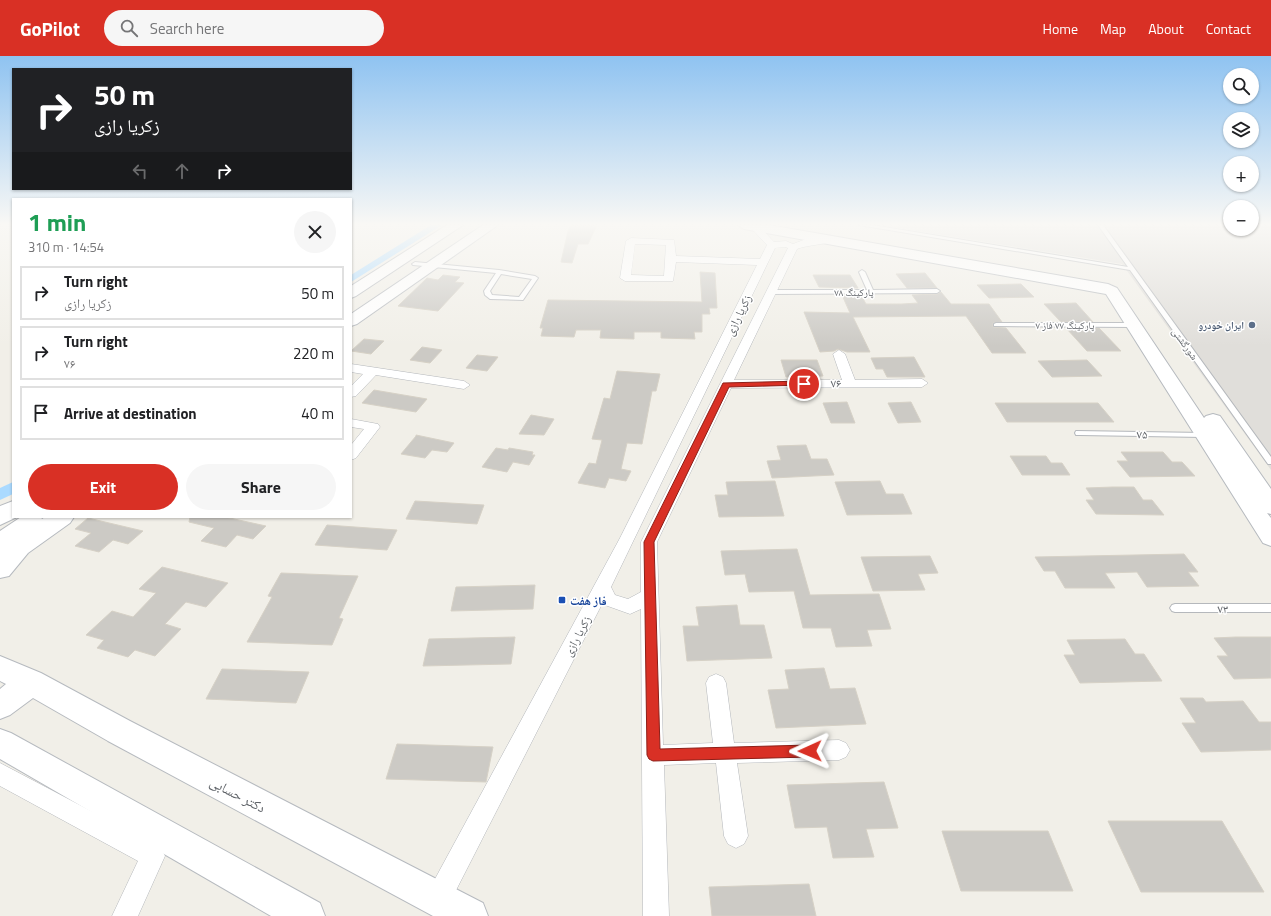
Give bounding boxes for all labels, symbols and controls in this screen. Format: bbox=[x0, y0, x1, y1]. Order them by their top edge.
search box bbox=[104, 10, 384, 46]
text: GoPilot bbox=[20, 14, 80, 43]
icon: search bbox=[118, 17, 140, 39]
text: Search here bbox=[150, 17, 224, 40]
text: Home bbox=[1043, 18, 1078, 39]
text: Map bbox=[1100, 18, 1126, 39]
text: About bbox=[1148, 18, 1184, 39]
text: Contact bbox=[1206, 18, 1251, 39]
map controls bbox=[1223, 68, 1259, 236]
button: search bbox=[1223, 68, 1259, 104]
text: 50 m bbox=[94, 73, 155, 116]
icon: right bbox=[28, 84, 80, 136]
text: زکریا رازی bbox=[94, 112, 160, 139]
button: layers bbox=[1223, 112, 1259, 148]
button: + bbox=[1223, 156, 1259, 192]
icon: left bbox=[129, 160, 151, 182]
icon: ahead bbox=[171, 160, 193, 182]
icon: right bbox=[213, 160, 235, 182]
button: − bbox=[1223, 200, 1259, 236]
text: 1 min bbox=[28, 204, 86, 240]
button: close bbox=[294, 211, 336, 253]
text: 310 m · 14:54 bbox=[28, 237, 104, 257]
text: Turn right bbox=[64, 270, 128, 293]
icon: right bbox=[30, 282, 52, 304]
text: 50 m bbox=[301, 282, 334, 305]
street label: پارکینگ ۷۸ bbox=[834, 285, 874, 300]
street label: زکریا رازی bbox=[720, 291, 756, 339]
text: زکریا رازی bbox=[64, 293, 111, 313]
street label: پارکینگ ۷۷ فاز ۷ bbox=[1036, 318, 1095, 333]
place label: ایران خودرو bbox=[1198, 318, 1244, 333]
marker: ایران خودرو bbox=[1247, 320, 1257, 330]
street label: شورگشتی bbox=[1168, 325, 1202, 363]
text: Turn right bbox=[64, 330, 128, 353]
icon: right bbox=[30, 342, 52, 364]
text: 220 m bbox=[293, 342, 334, 365]
text: ۷۶ bbox=[64, 353, 76, 373]
pin bbox=[787, 367, 821, 401]
icon: arrive bbox=[793, 373, 815, 395]
street label: ۷۶ bbox=[830, 373, 842, 393]
icon: arrive bbox=[30, 402, 52, 424]
text: Arrive at destination bbox=[64, 402, 197, 425]
text: 40 m bbox=[301, 402, 334, 425]
street label: ۷۵ bbox=[1136, 424, 1148, 444]
button: Exit bbox=[28, 464, 178, 510]
button: Share bbox=[186, 464, 336, 510]
place label: فاز هفت bbox=[570, 591, 607, 610]
marker: فاز هفت bbox=[557, 595, 567, 605]
street label: ۷۳ bbox=[1218, 599, 1228, 618]
street label: زکریا رازی bbox=[558, 612, 596, 660]
position arrow bbox=[789, 730, 831, 772]
street label: دکتر حسابی bbox=[206, 771, 270, 818]

